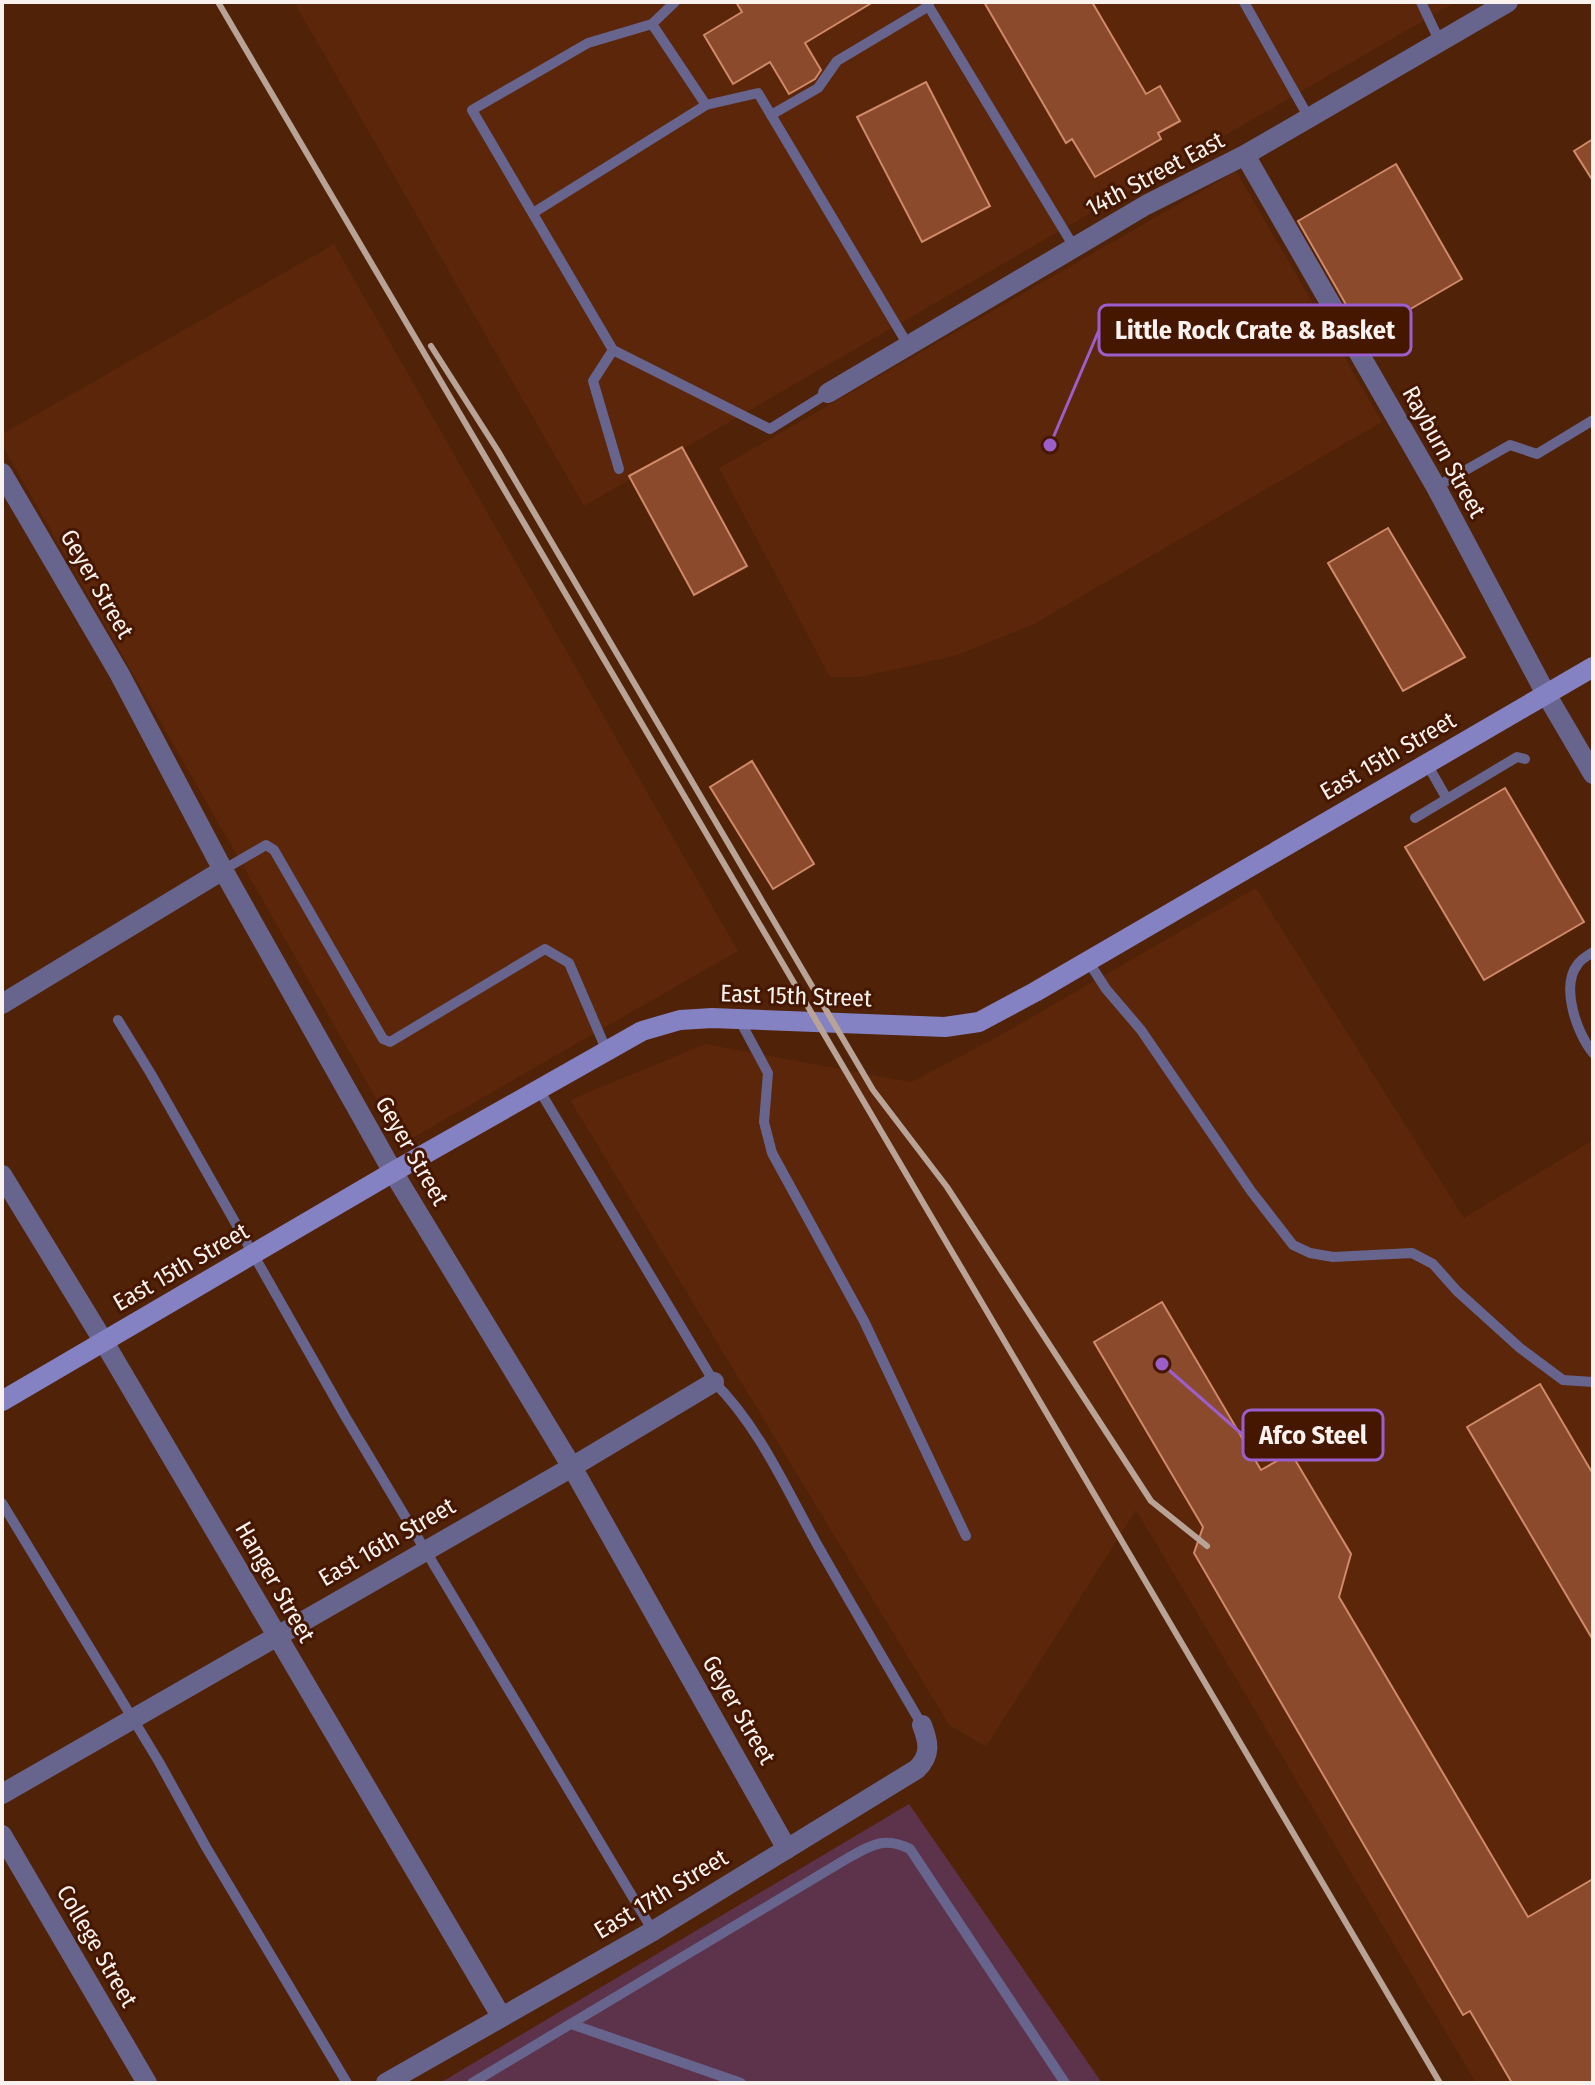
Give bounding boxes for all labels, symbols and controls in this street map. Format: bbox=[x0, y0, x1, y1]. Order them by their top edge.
street label: 14th Street East bbox=[1081, 126, 1229, 222]
callout: Little Rock Crate & Basket bbox=[1099, 305, 1411, 355]
text: Little Rock Crate & Basket bbox=[1115, 315, 1396, 346]
street label: Rayburn Street bbox=[1396, 381, 1492, 523]
street label: Geyer Street bbox=[55, 525, 139, 644]
street label: East 15th Street bbox=[1315, 706, 1461, 806]
street label: East 15th Street bbox=[720, 979, 872, 1013]
street label: Geyer Street bbox=[370, 1092, 454, 1211]
street label: East 15th Street bbox=[108, 1217, 254, 1317]
callout: Afco Steel bbox=[1243, 1410, 1383, 1460]
text: Afco Steel bbox=[1258, 1420, 1368, 1451]
street label: East 16th Street bbox=[314, 1492, 460, 1592]
street label: Hanger Street bbox=[229, 1517, 321, 1647]
street label: Geyer Street bbox=[697, 1651, 781, 1770]
street label: East 17th Street bbox=[589, 1843, 733, 1945]
street label: College Street bbox=[51, 1880, 143, 2012]

